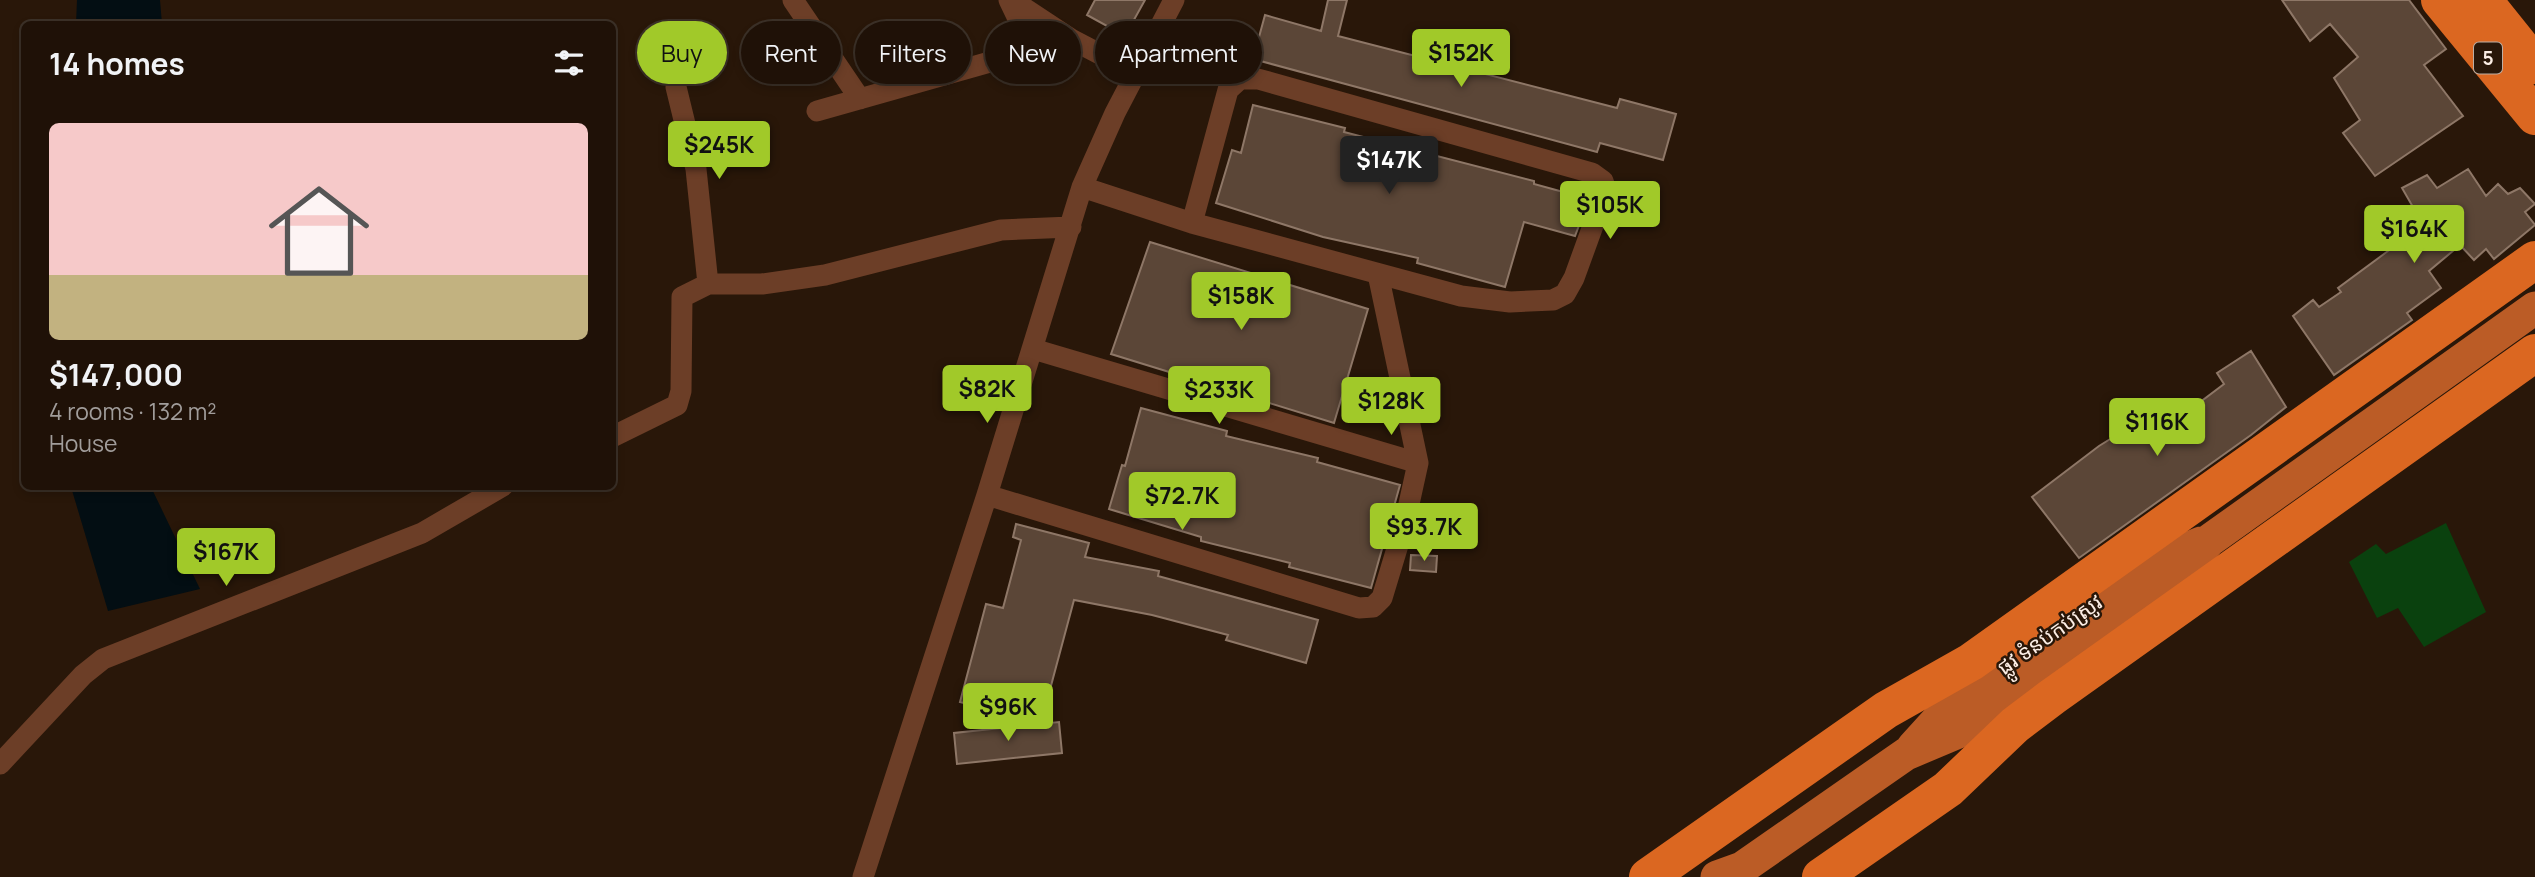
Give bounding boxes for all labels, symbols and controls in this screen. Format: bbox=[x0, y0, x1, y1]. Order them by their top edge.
chip: Buy bbox=[637, 21, 727, 84]
chip: Rent bbox=[741, 21, 841, 84]
chip: Filters bbox=[855, 21, 971, 84]
chip: New bbox=[985, 21, 1081, 84]
chip: Apartment bbox=[1095, 21, 1262, 84]
pin: $152K bbox=[1412, 29, 1510, 89]
text: $152K bbox=[1428, 36, 1494, 68]
text: 14 homes bbox=[49, 43, 185, 84]
road number: 5 bbox=[2474, 43, 2502, 74]
icon: filters bbox=[550, 44, 588, 82]
pin: $245K bbox=[670, 122, 768, 181]
text: $245K bbox=[684, 128, 754, 160]
pin: $147K bbox=[1340, 136, 1438, 196]
text: $147K bbox=[1356, 143, 1422, 175]
icon: home bbox=[256, 168, 382, 294]
pin: $105K bbox=[1561, 182, 1659, 241]
text: $105K bbox=[1576, 188, 1644, 220]
pin: $164K bbox=[2365, 205, 2463, 265]
text: $164K bbox=[2380, 212, 2448, 244]
pin: $158K bbox=[1192, 272, 1290, 332]
text: $158K bbox=[1208, 279, 1274, 311]
text: $147,000 bbox=[49, 354, 183, 395]
pin: $82K bbox=[946, 366, 1028, 425]
pin: $233K bbox=[1170, 366, 1268, 426]
text: $82K bbox=[958, 372, 1016, 404]
text: $233K bbox=[1184, 373, 1254, 405]
pin: $128K bbox=[1342, 378, 1440, 437]
text: $128K bbox=[1357, 384, 1425, 416]
text: 4 rooms · 132 m² bbox=[49, 395, 217, 427]
pin: $116K bbox=[2108, 398, 2206, 458]
text: $116K bbox=[2125, 405, 2189, 437]
text: House bbox=[49, 427, 118, 459]
pin: $72.7K bbox=[1125, 472, 1239, 532]
text: $72.7K bbox=[1145, 479, 1219, 511]
pin: $93.7K bbox=[1367, 504, 1481, 563]
text: $93.7K bbox=[1386, 510, 1462, 542]
pin: $167K bbox=[177, 528, 275, 588]
text: $167K bbox=[193, 535, 259, 567]
street label: ផ្លូវ ទំនប់កប់ស្រូវ bbox=[1991, 588, 2111, 686]
pin: $96K bbox=[967, 684, 1049, 743]
text: $96K bbox=[979, 690, 1037, 722]

